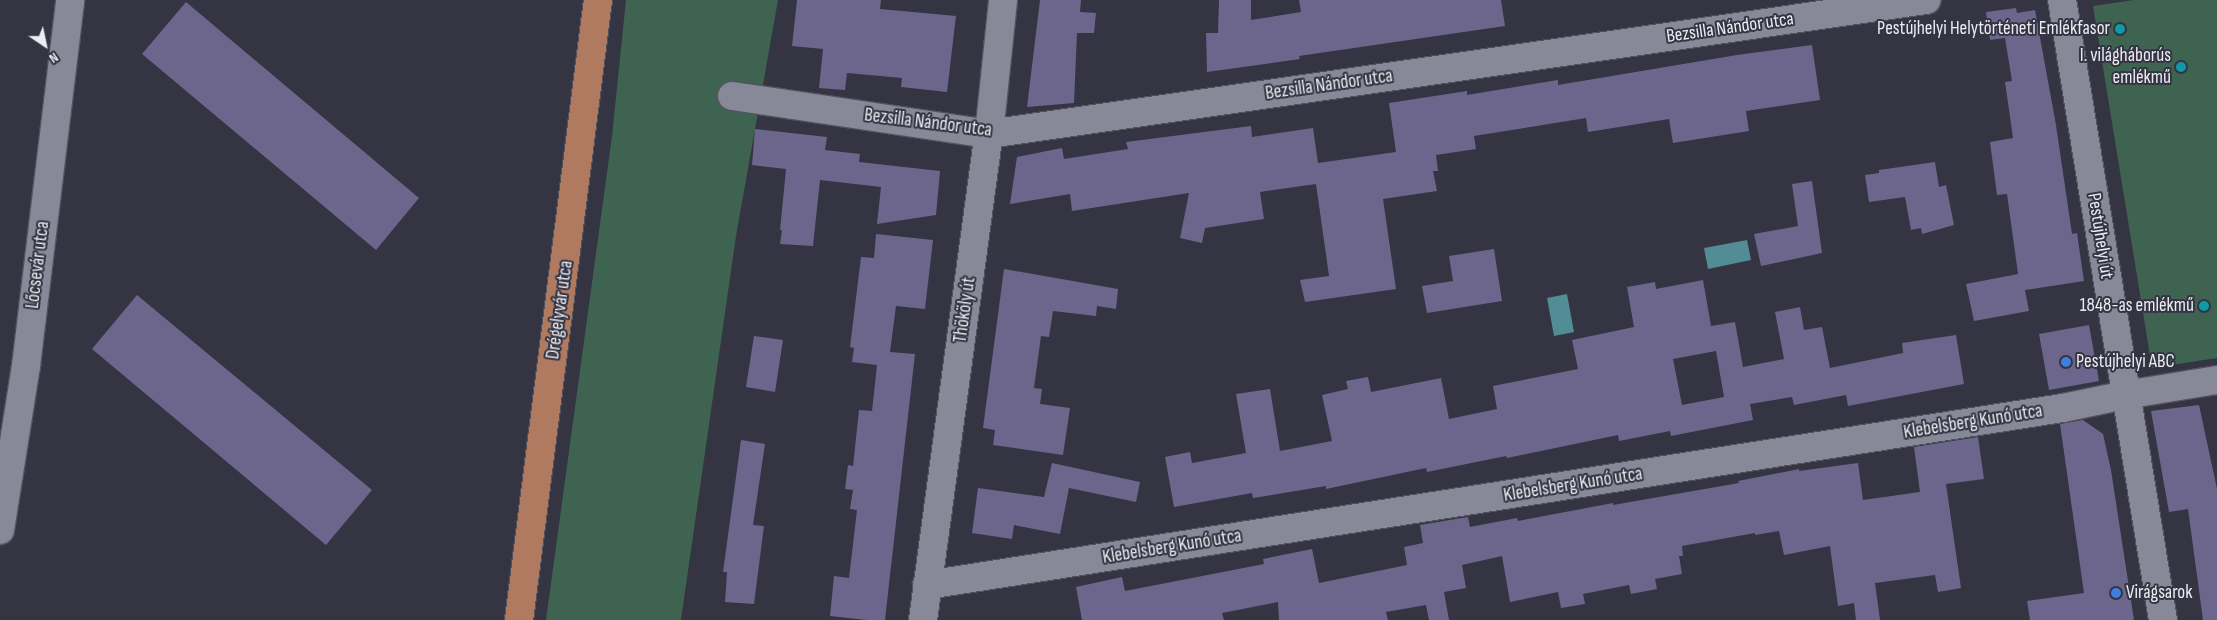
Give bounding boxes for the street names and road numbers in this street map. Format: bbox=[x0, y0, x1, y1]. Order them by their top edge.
street label: Bezsilla Nándor utca bbox=[1665, 8, 1795, 48]
street label: Bezsilla Nándor utca bbox=[1264, 65, 1394, 105]
street label: Bezsilla Nándor utca bbox=[863, 104, 993, 142]
street label: Pestújhelyi út bbox=[2082, 191, 2118, 281]
street label: Lőcsevár utca bbox=[21, 220, 55, 310]
street label: Drégelyvár utca bbox=[542, 259, 578, 361]
street label: Thököly út bbox=[949, 276, 981, 344]
street label: Klebelsberg Kunó utca bbox=[1902, 400, 2044, 444]
street label: Klebelsberg Kunó utca bbox=[1502, 463, 1644, 507]
street label: Klebelsberg Kunó utca bbox=[1101, 525, 1243, 569]

